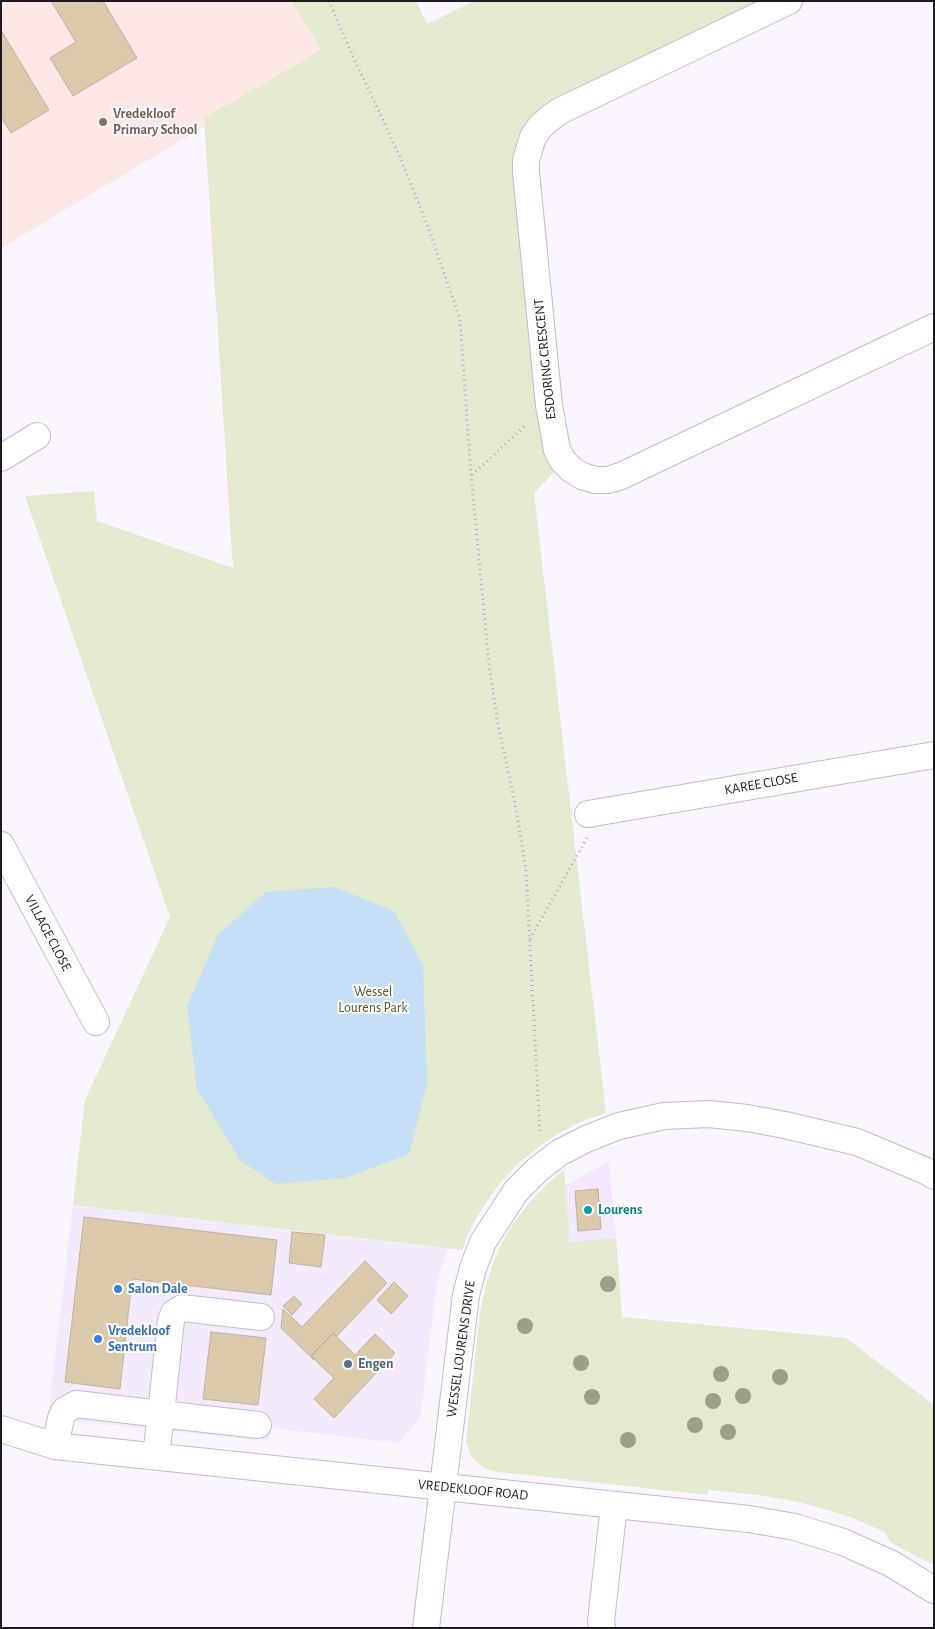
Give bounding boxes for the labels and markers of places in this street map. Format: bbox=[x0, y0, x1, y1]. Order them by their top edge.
place label: Vredekloof Primary School bbox=[113, 106, 198, 138]
marker: Vredekloof Primary School bbox=[97, 116, 109, 128]
place label: Lourens bbox=[598, 1202, 642, 1218]
marker: Lourens bbox=[582, 1204, 594, 1216]
place label: Salon Dale bbox=[128, 1281, 188, 1297]
marker: Salon Dale bbox=[112, 1283, 124, 1295]
place label: Vredekloof Sentrum bbox=[108, 1323, 170, 1355]
marker: Vredekloof Sentrum bbox=[92, 1333, 104, 1345]
place label: Engen bbox=[358, 1356, 393, 1372]
marker: Engen bbox=[342, 1358, 354, 1370]

